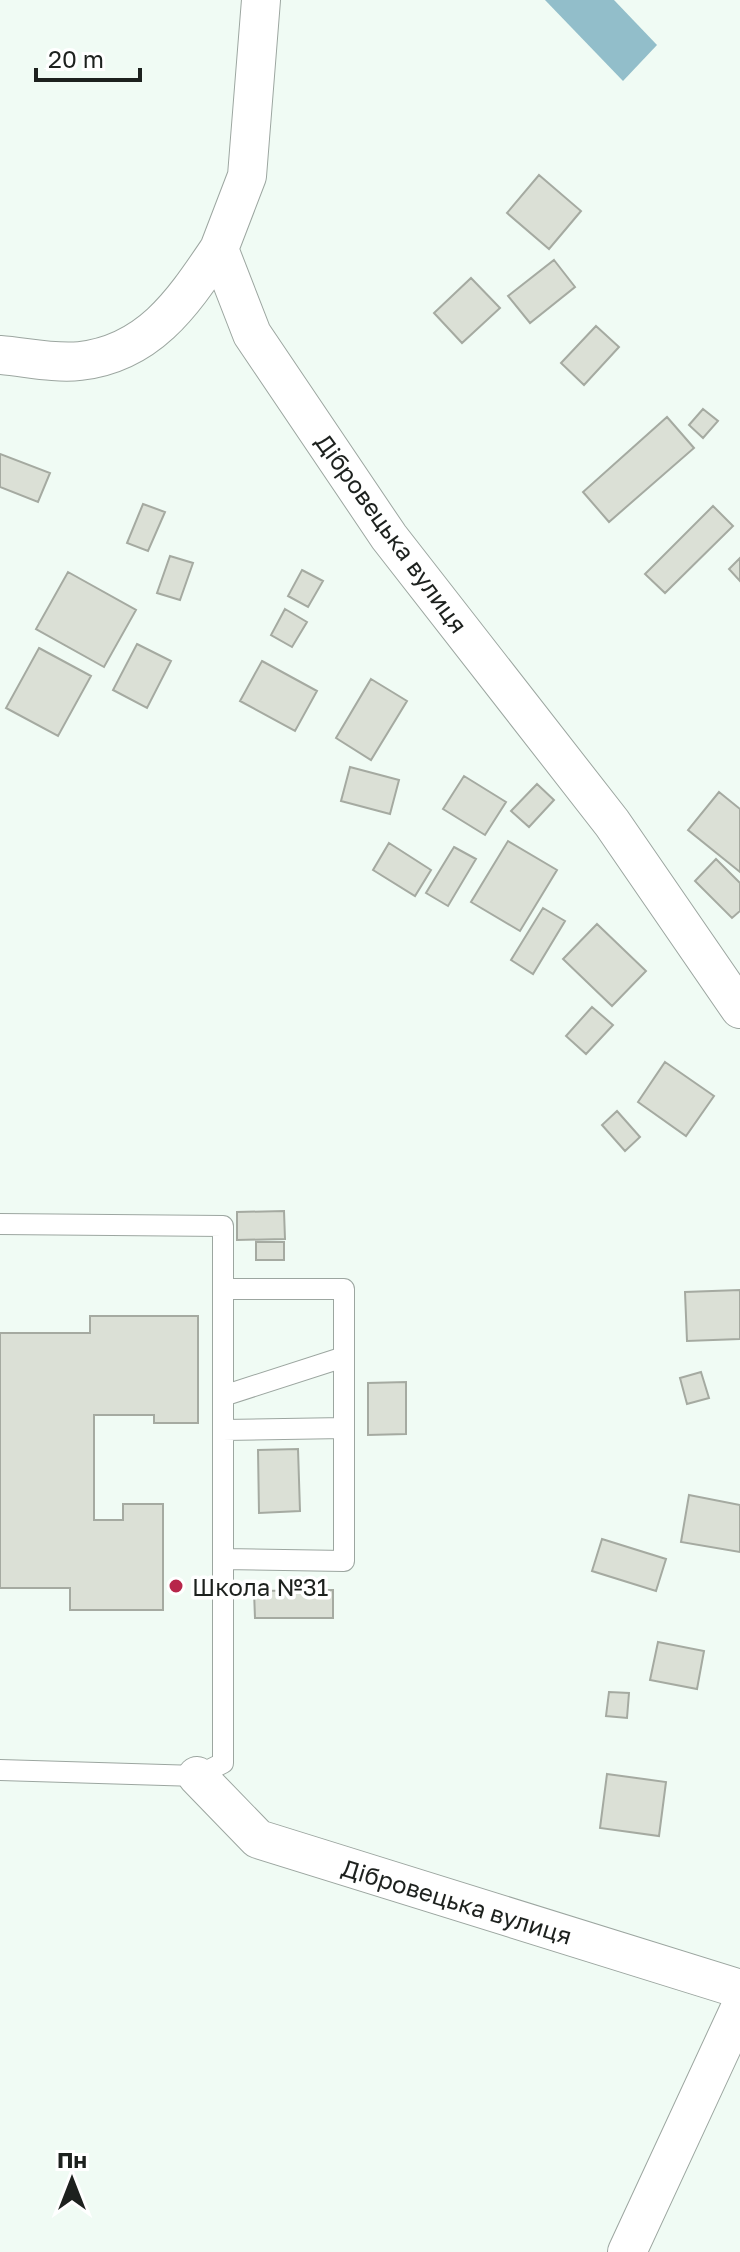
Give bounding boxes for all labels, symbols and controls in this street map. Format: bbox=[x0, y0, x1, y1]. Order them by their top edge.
scale bar bbox=[36, 32, 140, 82]
text: 20 m bbox=[48, 44, 104, 73]
street label: Дібровецька вулиця bbox=[310, 428, 474, 638]
place label: Школа №31 bbox=[192, 1572, 328, 1601]
marker: Школа №31 bbox=[167, 1577, 185, 1595]
street label: Дібровецька вулиця bbox=[338, 1852, 576, 1950]
north arrow bbox=[32, 2140, 112, 2220]
text: Пн bbox=[57, 2146, 87, 2173]

